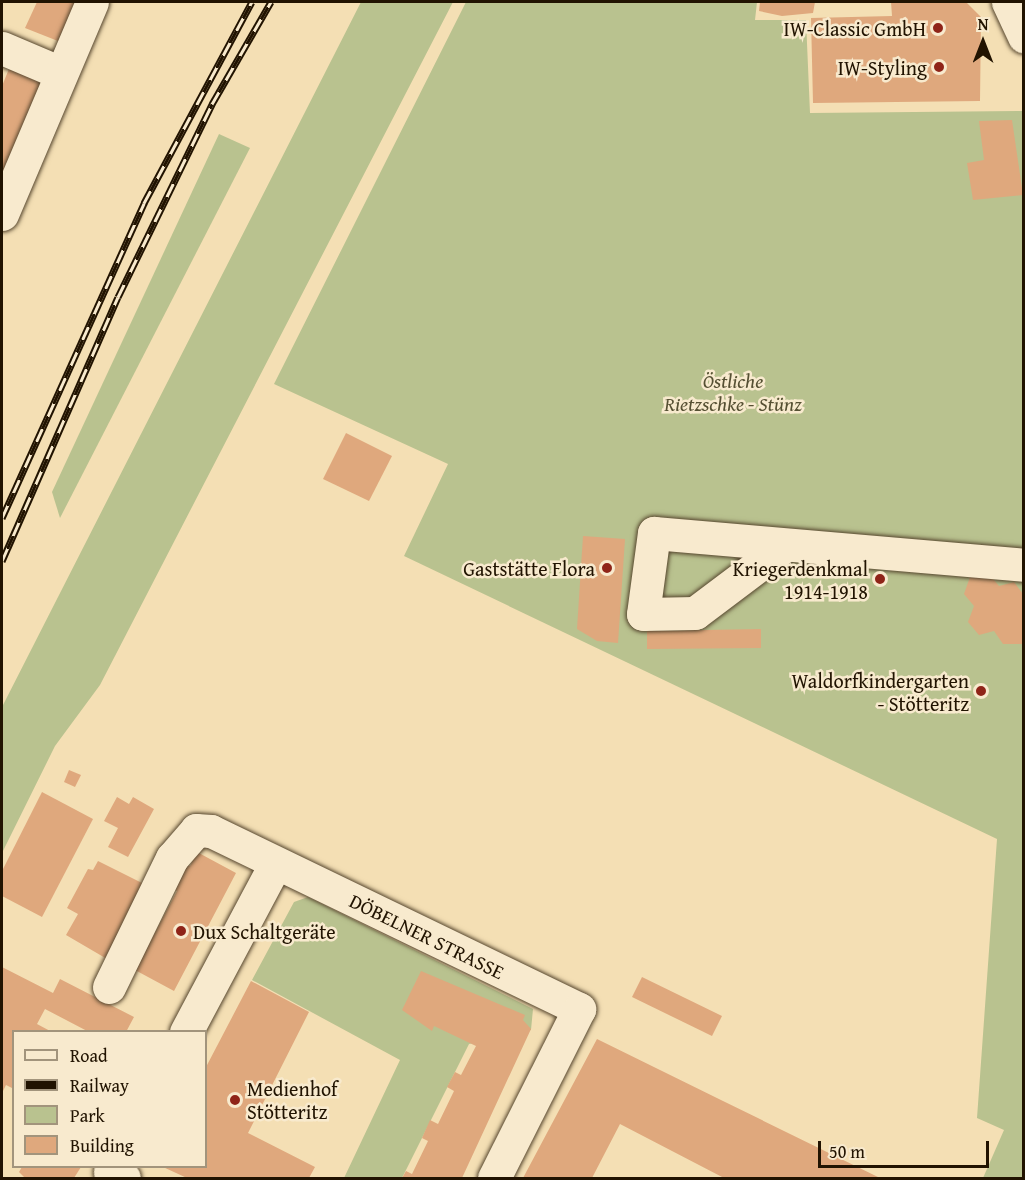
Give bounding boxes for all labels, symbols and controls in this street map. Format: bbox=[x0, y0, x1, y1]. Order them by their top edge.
north arrow bbox=[953, 12, 1013, 72]
text: N bbox=[978, 12, 988, 36]
place label: IW-Classic GmbH bbox=[784, 16, 926, 40]
marker: IW-Classic GmbH bbox=[931, 21, 945, 35]
place label: IW-Styling bbox=[838, 55, 927, 79]
marker: IW-Styling bbox=[932, 60, 946, 74]
park label: Östliche Rietzschke - Stünz bbox=[664, 369, 802, 416]
place label: Gaststätte Flora bbox=[463, 556, 595, 580]
place label: Kriegerdenkmal 1914-1918 bbox=[733, 556, 868, 603]
marker: Gaststätte Flora bbox=[600, 561, 614, 575]
marker: Kriegerdenkmal 1914-1918 bbox=[873, 572, 887, 586]
place label: Waldorfkindergarten - Stötteritz bbox=[792, 668, 969, 715]
marker: Waldorfkindergarten - Stötteritz bbox=[974, 684, 988, 698]
street label: DÖBELNER STRASSE bbox=[346, 888, 508, 984]
place label: Dux Schaltgeräte bbox=[193, 919, 336, 943]
marker: Dux Schaltgeräte bbox=[174, 924, 188, 938]
legend bbox=[12, 1030, 207, 1168]
text: Road bbox=[70, 1042, 108, 1069]
text: Railway bbox=[70, 1072, 129, 1099]
place label: Medienhof Stötteritz bbox=[247, 1076, 338, 1123]
marker: Medienhof Stötteritz bbox=[228, 1093, 242, 1107]
text: Park bbox=[70, 1102, 105, 1129]
scale bar bbox=[821, 1129, 992, 1167]
text: Building bbox=[70, 1132, 134, 1159]
text: 50 m bbox=[829, 1138, 865, 1165]

